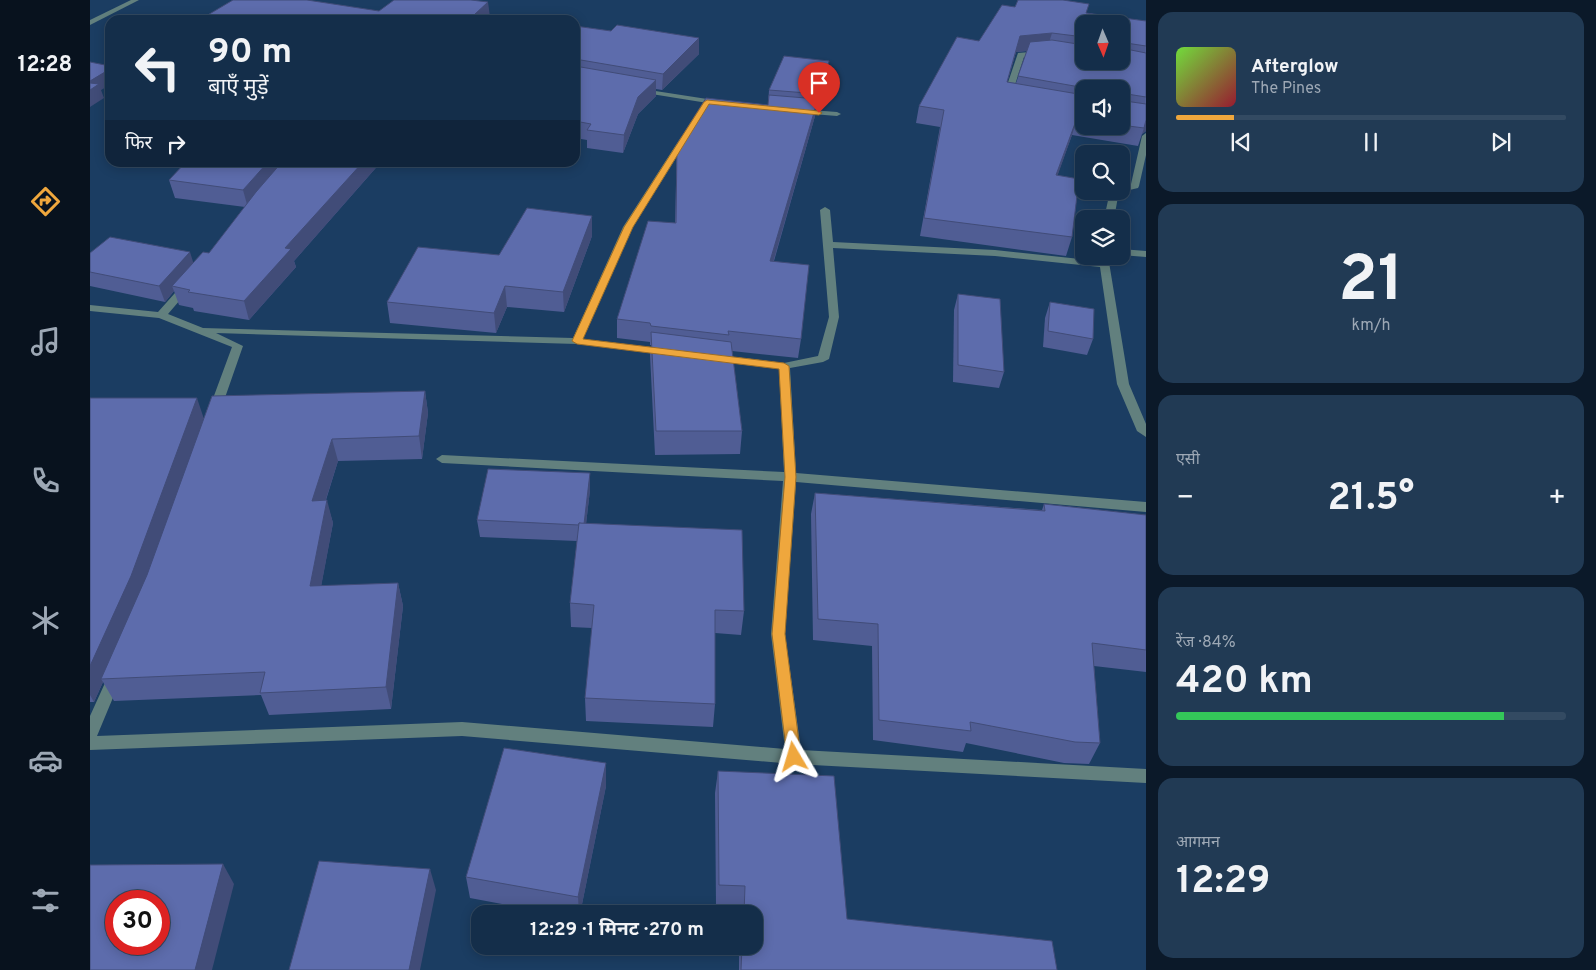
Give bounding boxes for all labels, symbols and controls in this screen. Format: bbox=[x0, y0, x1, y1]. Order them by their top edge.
north arrow bbox=[1075, 15, 1130, 70]
map controls bbox=[1075, 15, 1130, 265]
text: 90 m bbox=[208, 31, 292, 75]
icon: left bbox=[125, 35, 190, 100]
text: 12:28 bbox=[18, 52, 72, 79]
text: Afterglow bbox=[1251, 55, 1339, 79]
pin bbox=[798, 62, 840, 113]
icon: arrive bbox=[805, 69, 833, 97]
text: बाएँ मुड़ें bbox=[208, 75, 269, 102]
text: The Pines bbox=[1251, 79, 1321, 99]
button: sound bbox=[1075, 80, 1130, 135]
icon: previous bbox=[1227, 128, 1255, 156]
icon: pause bbox=[1357, 128, 1385, 156]
icon: next bbox=[1487, 128, 1515, 156]
icon: right bbox=[162, 130, 190, 158]
text: फिर bbox=[125, 132, 152, 156]
button: search bbox=[1075, 145, 1130, 200]
icon: directions bbox=[28, 184, 63, 219]
button: layers bbox=[1075, 210, 1130, 265]
text: 21 bbox=[1338, 242, 1404, 324]
text: km/h bbox=[1352, 316, 1390, 336]
icon: music bbox=[28, 324, 63, 359]
text: एसी bbox=[1176, 450, 1200, 470]
icon: phone bbox=[28, 463, 63, 498]
text: 21.5° bbox=[1328, 475, 1414, 524]
text: − bbox=[1176, 481, 1194, 517]
text: + bbox=[1548, 481, 1566, 517]
icon: climate bbox=[28, 603, 63, 638]
text: रेंज · 84% bbox=[1176, 633, 1236, 653]
text: 420 km bbox=[1176, 658, 1313, 707]
position arrow bbox=[767, 730, 819, 782]
icon: car bbox=[28, 743, 63, 778]
text: आगमन bbox=[1176, 833, 1220, 853]
text: 12:29 bbox=[1176, 858, 1270, 907]
icon: filters bbox=[28, 883, 63, 918]
speed limit sign: 30 bbox=[105, 890, 170, 955]
text: 12:29 · 1 मिनट · 270 m bbox=[530, 918, 704, 942]

